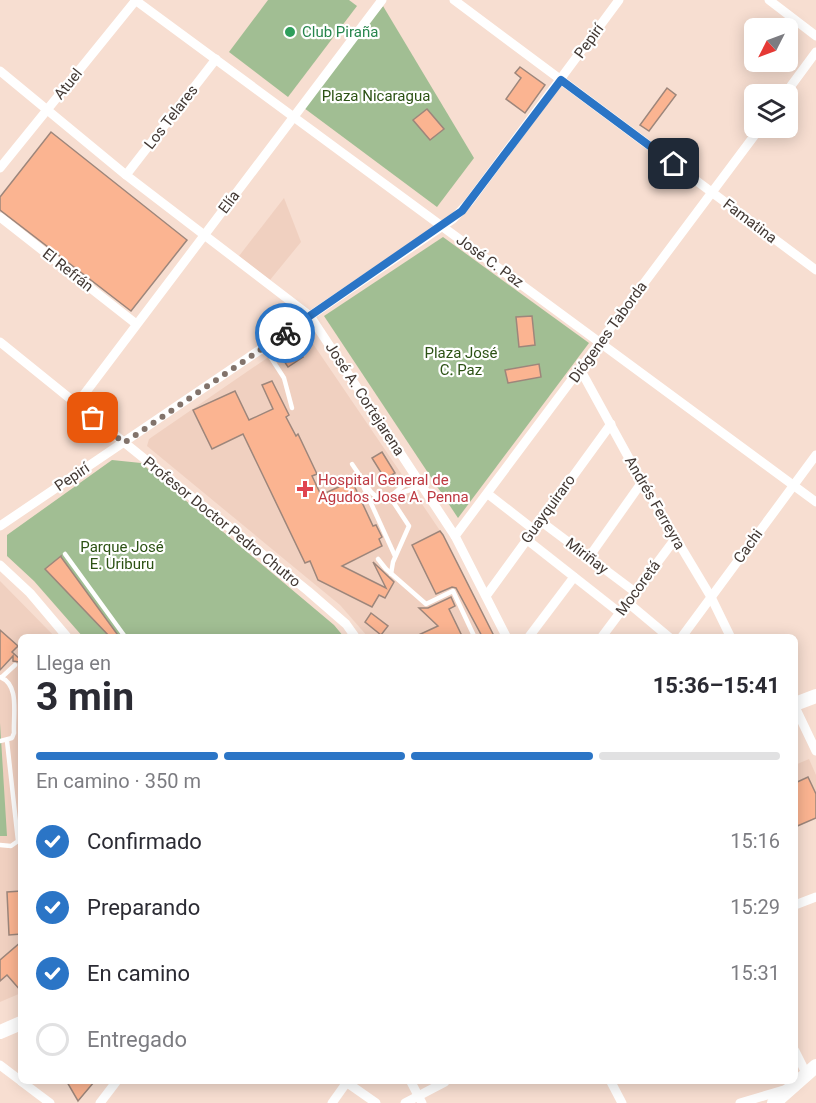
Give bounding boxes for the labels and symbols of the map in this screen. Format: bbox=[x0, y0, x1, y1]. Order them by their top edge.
north arrow bbox=[744, 18, 798, 72]
street label: Pepirí bbox=[570, 19, 608, 62]
place label: Club Piraña bbox=[302, 23, 378, 41]
marker: Club Piraña bbox=[283, 25, 297, 39]
street label: Atuel bbox=[50, 65, 86, 103]
street label: Los Telares bbox=[140, 81, 202, 153]
park label: Plaza Nicaragua bbox=[322, 87, 430, 105]
pin bbox=[648, 138, 699, 189]
street label: Elía bbox=[215, 187, 243, 217]
street label: Famatina bbox=[720, 195, 780, 247]
street label: José C. Paz bbox=[453, 231, 527, 291]
street label: El Refrán bbox=[39, 245, 97, 295]
street label: Diógenes Taborda bbox=[565, 278, 651, 386]
courier bbox=[255, 303, 315, 363]
street label: José A. Cortejarena bbox=[322, 339, 408, 459]
park label: Plaza José C. Paz bbox=[424, 344, 498, 379]
pin bbox=[67, 392, 118, 443]
street label: Profesor Doctor Pedro Chutro bbox=[140, 453, 304, 591]
street label: Andrés Ferreyra bbox=[621, 453, 689, 553]
street label: Pepirí bbox=[51, 458, 94, 495]
place label: Hospital General de Agudos Jose A. Penna bbox=[318, 471, 469, 506]
street label: Guayquiraro bbox=[517, 471, 579, 547]
marker: Hospital General de Agudos Jose A. Penna bbox=[296, 480, 314, 498]
street label: Cachi bbox=[730, 525, 766, 567]
street label: Miriñay bbox=[562, 534, 612, 578]
park label: Parque José E. Uriburu bbox=[80, 538, 164, 573]
street label: Mocoretá bbox=[612, 557, 664, 619]

